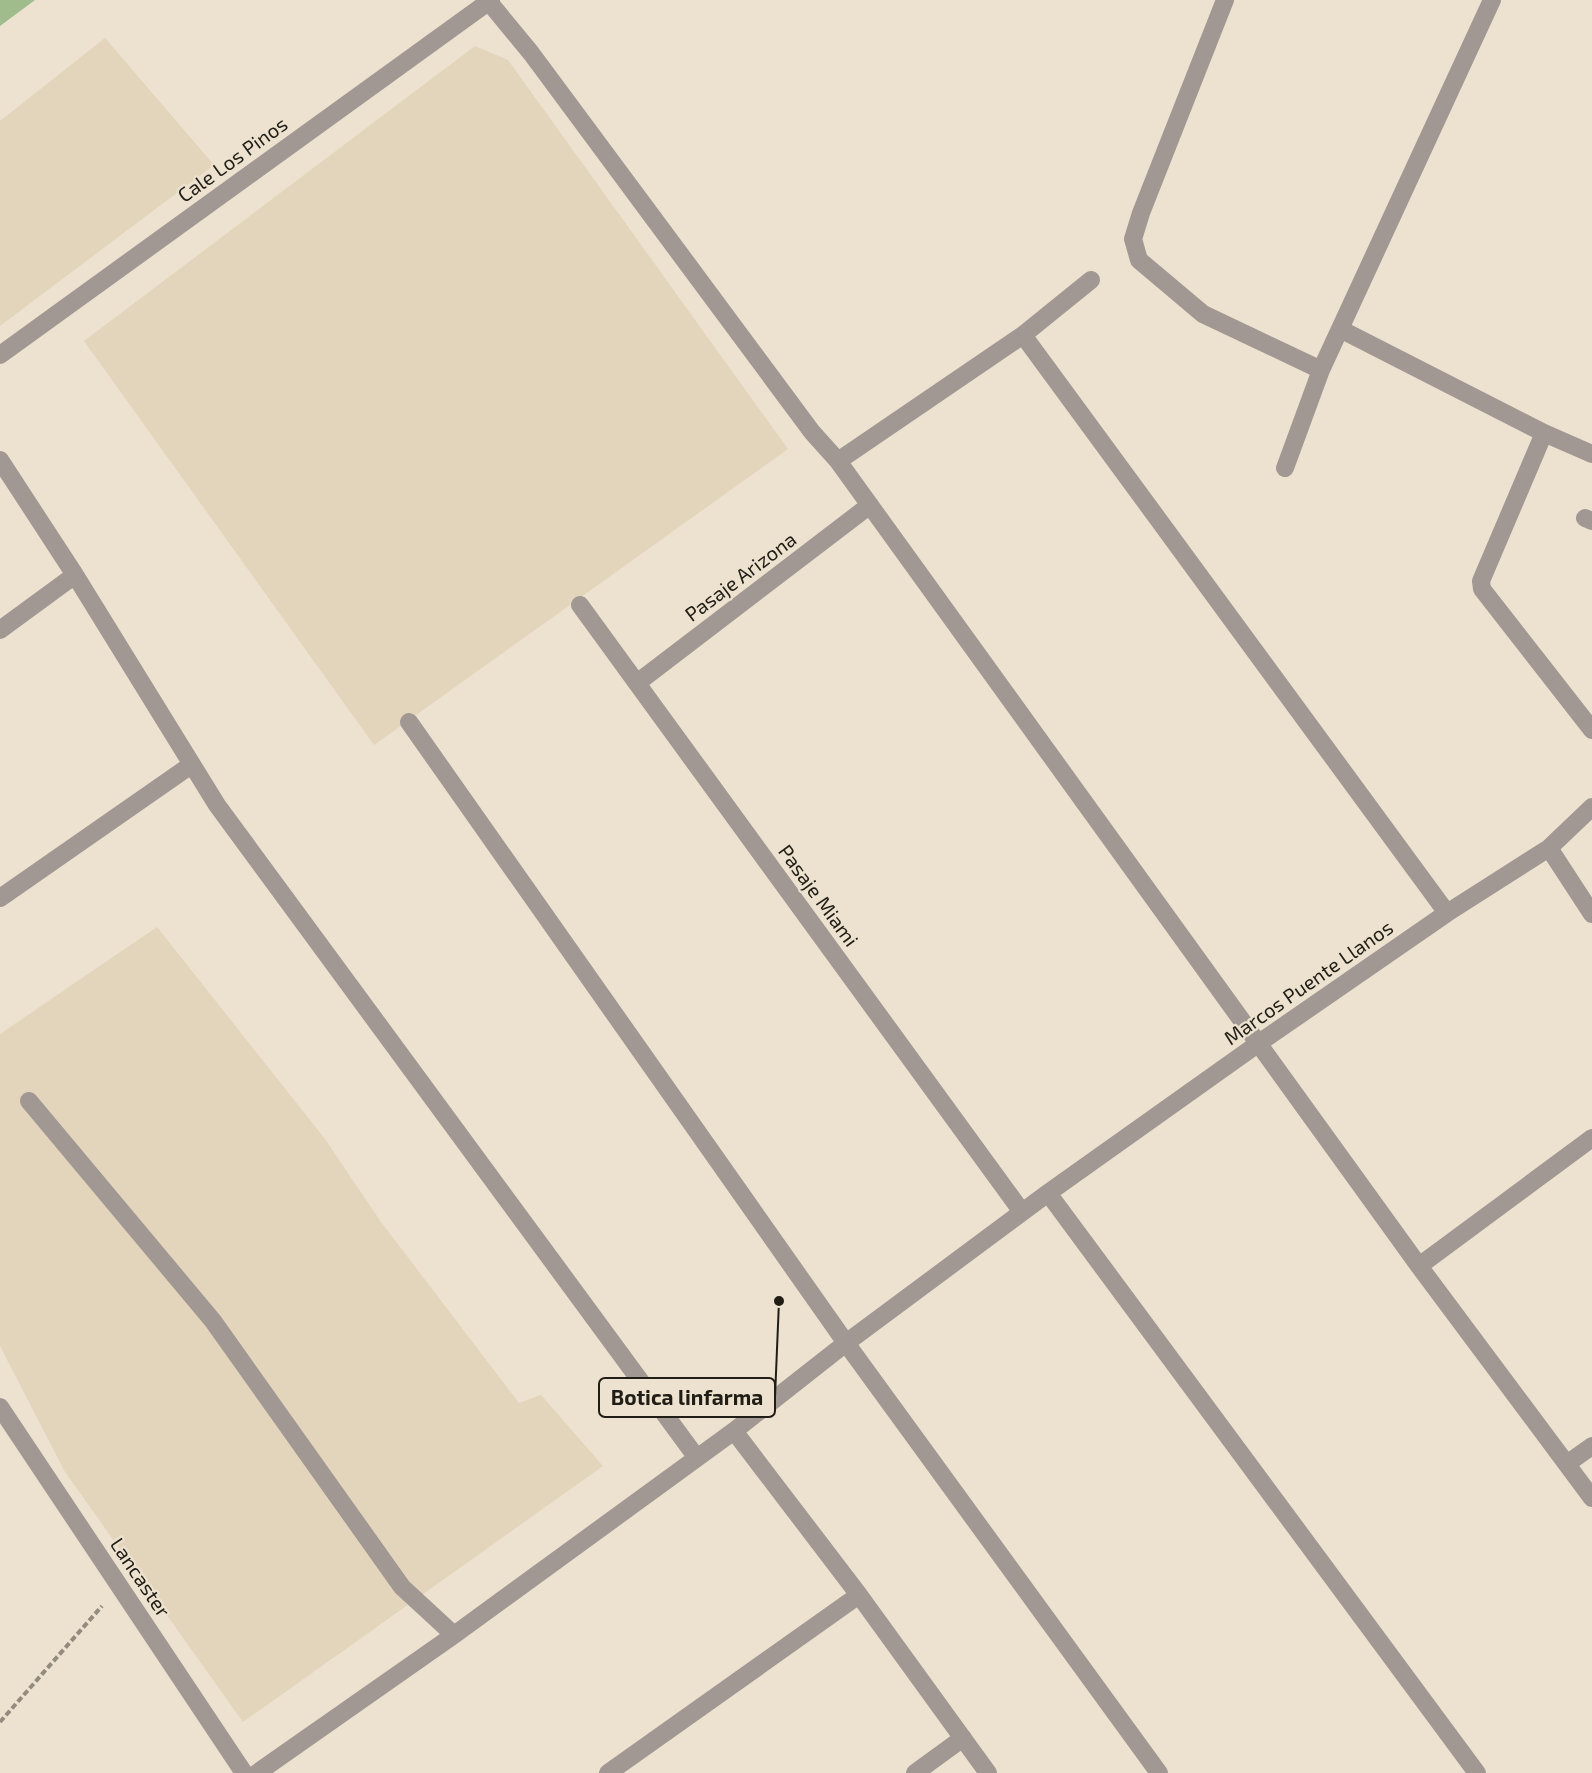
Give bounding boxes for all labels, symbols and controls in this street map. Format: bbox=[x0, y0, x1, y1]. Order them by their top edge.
street label: Cale Los Pinos bbox=[173, 111, 291, 207]
street label: Pasaje Arizona bbox=[680, 526, 800, 626]
street label: Pasaje Miami bbox=[774, 839, 864, 951]
street label: Marcos Puente Llanos bbox=[1219, 915, 1397, 1049]
callout: Botica linfarma bbox=[599, 1378, 775, 1417]
text: Botica linfarma bbox=[611, 1384, 763, 1409]
street label: Lancaster bbox=[106, 1533, 176, 1621]

